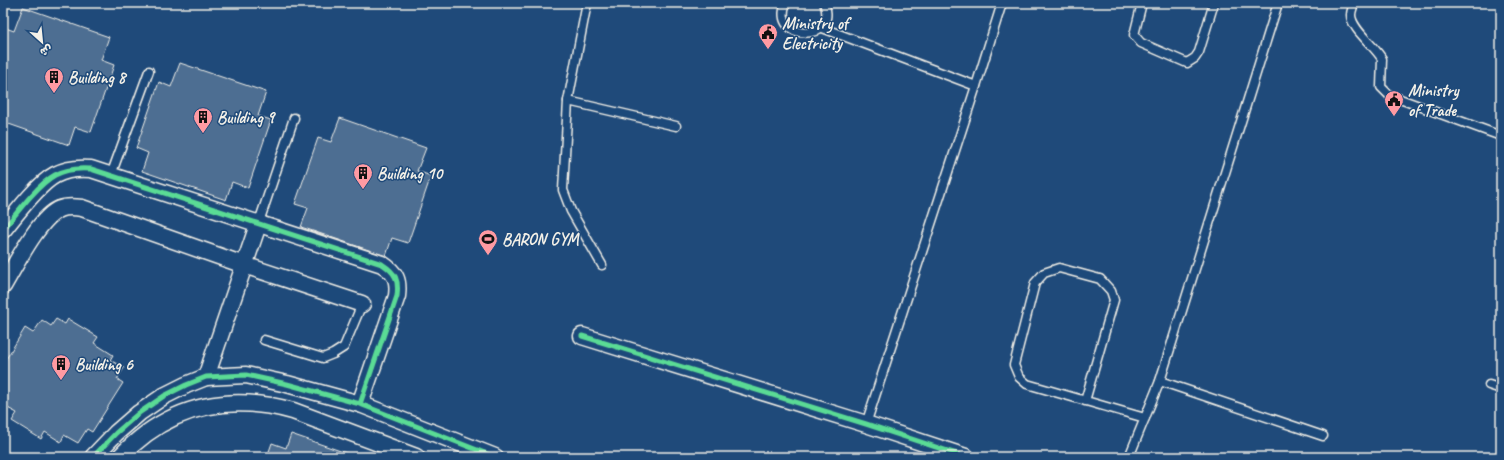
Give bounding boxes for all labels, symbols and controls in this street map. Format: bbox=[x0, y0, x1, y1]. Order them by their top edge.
place label: Ministry of Electricity bbox=[782, 13, 853, 54]
north arrow bbox=[22, 22, 62, 62]
public building icon: Ministry of Electricity bbox=[757, 22, 779, 50]
text: ش bbox=[38, 42, 55, 60]
building icon: Building 8 bbox=[43, 66, 65, 94]
place label: Building 8 bbox=[68, 67, 128, 88]
place label: Ministry of Trade bbox=[1408, 80, 1460, 121]
public building icon: Ministry of Trade bbox=[1383, 89, 1405, 117]
building icon: Building 9 bbox=[192, 106, 214, 134]
place label: Building 9 bbox=[217, 107, 277, 128]
building icon: Building 10 bbox=[352, 162, 374, 190]
place label: Building 10 bbox=[377, 163, 444, 184]
sports icon: BARON GYM bbox=[477, 228, 499, 256]
place label: BARON GYM bbox=[502, 229, 580, 250]
building icon: Building 6 bbox=[50, 353, 72, 381]
place label: Building 6 bbox=[75, 354, 134, 375]

